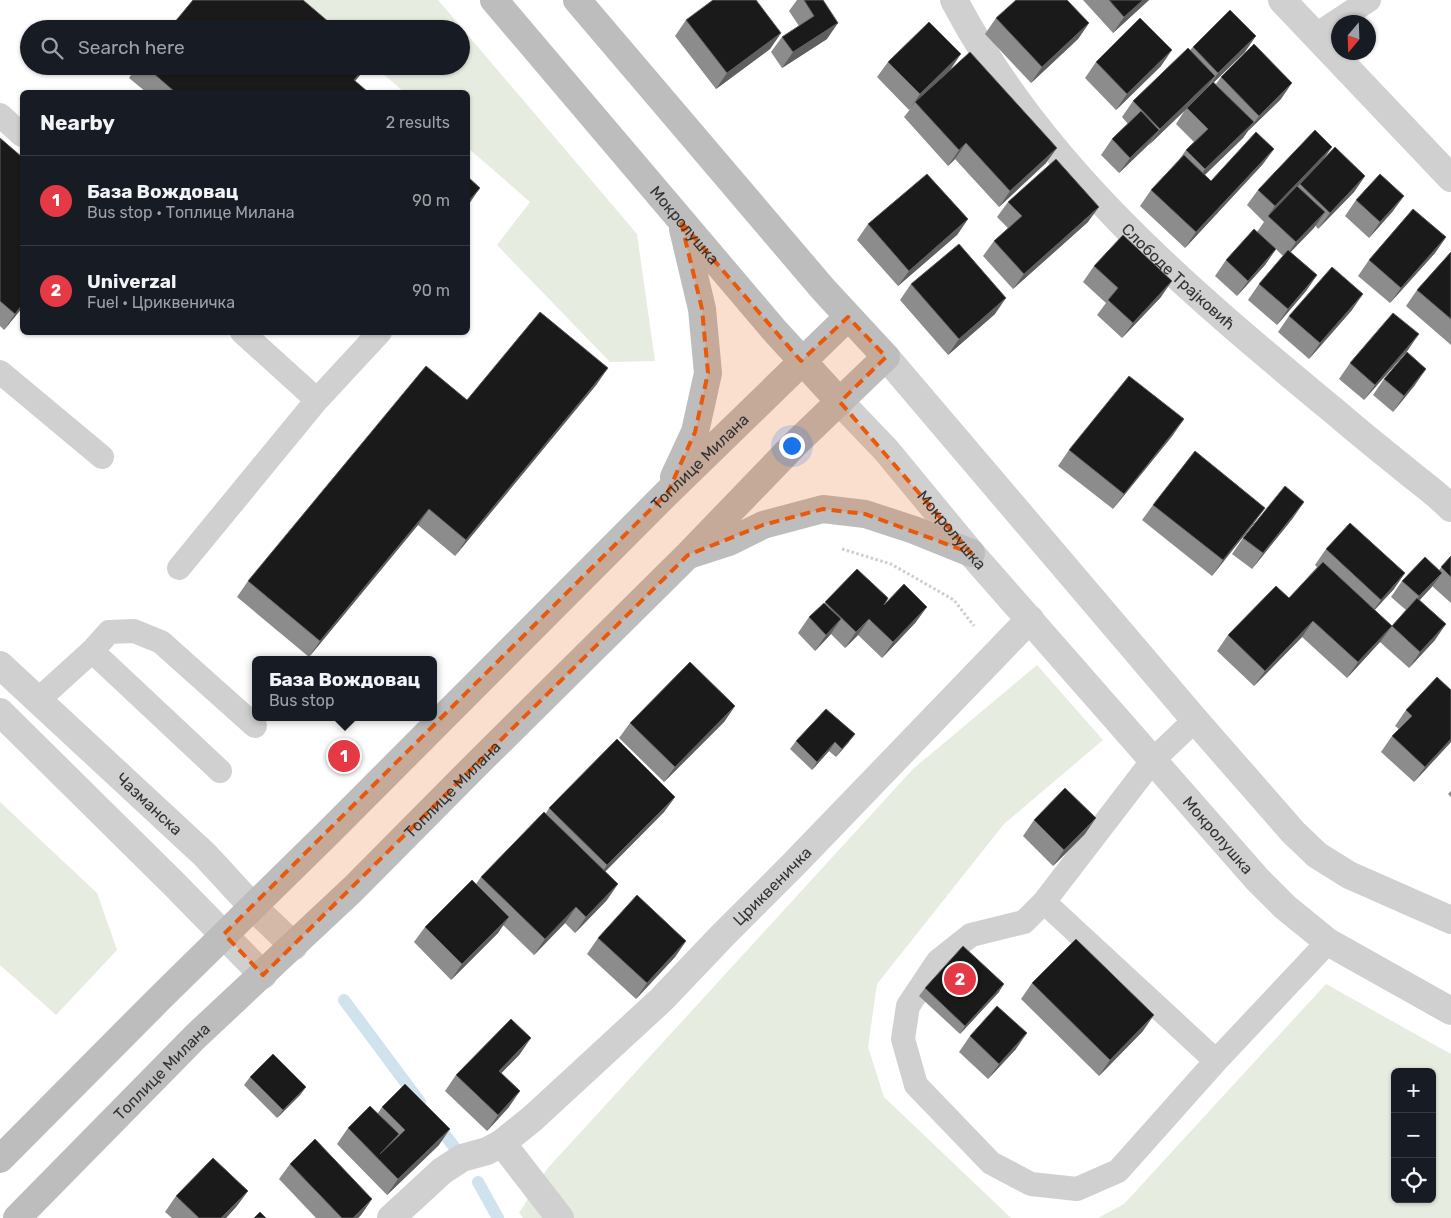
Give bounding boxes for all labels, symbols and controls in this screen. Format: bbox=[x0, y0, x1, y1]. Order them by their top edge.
north arrow bbox=[1331, 15, 1376, 60]
search box bbox=[20, 20, 470, 75]
icon: search bbox=[38, 34, 66, 62]
text: Search here bbox=[78, 36, 185, 59]
text: Nearby bbox=[40, 110, 115, 135]
text: 2 results bbox=[386, 113, 450, 132]
text: База Вождовац bbox=[87, 180, 238, 203]
street label: Мокролушка bbox=[646, 182, 723, 268]
text: 1 bbox=[52, 191, 60, 210]
text: 90 m bbox=[412, 191, 450, 210]
text: Bus stop · Топлице Милана bbox=[87, 203, 294, 222]
street label: Слободе Трајковић bbox=[1118, 219, 1239, 334]
text: Univerzal bbox=[87, 270, 176, 293]
text: 2 bbox=[51, 281, 61, 300]
text: 90 m bbox=[412, 281, 450, 300]
text: Fuel · Цриквеничка bbox=[87, 293, 235, 312]
street label: Топлице Милана bbox=[647, 410, 753, 514]
your location bbox=[779, 433, 805, 459]
street label: Мокролушка bbox=[913, 487, 990, 574]
popup bbox=[252, 656, 437, 721]
text: База Вождовац bbox=[269, 668, 420, 691]
text: Bus stop bbox=[269, 691, 334, 710]
pin: 1 bbox=[328, 737, 360, 775]
street label: Топлице Милана bbox=[400, 737, 505, 842]
street label: Чазманска bbox=[112, 769, 186, 839]
street label: Мокролушка bbox=[1179, 792, 1257, 878]
street label: Цриквеничка bbox=[729, 843, 816, 929]
pin: 2 bbox=[944, 960, 976, 998]
street label: Топлице Милана bbox=[110, 1019, 214, 1124]
map controls bbox=[1391, 1068, 1436, 1203]
button: + bbox=[1391, 1068, 1436, 1113]
button: − bbox=[1391, 1113, 1436, 1158]
button: locate bbox=[1391, 1158, 1436, 1203]

